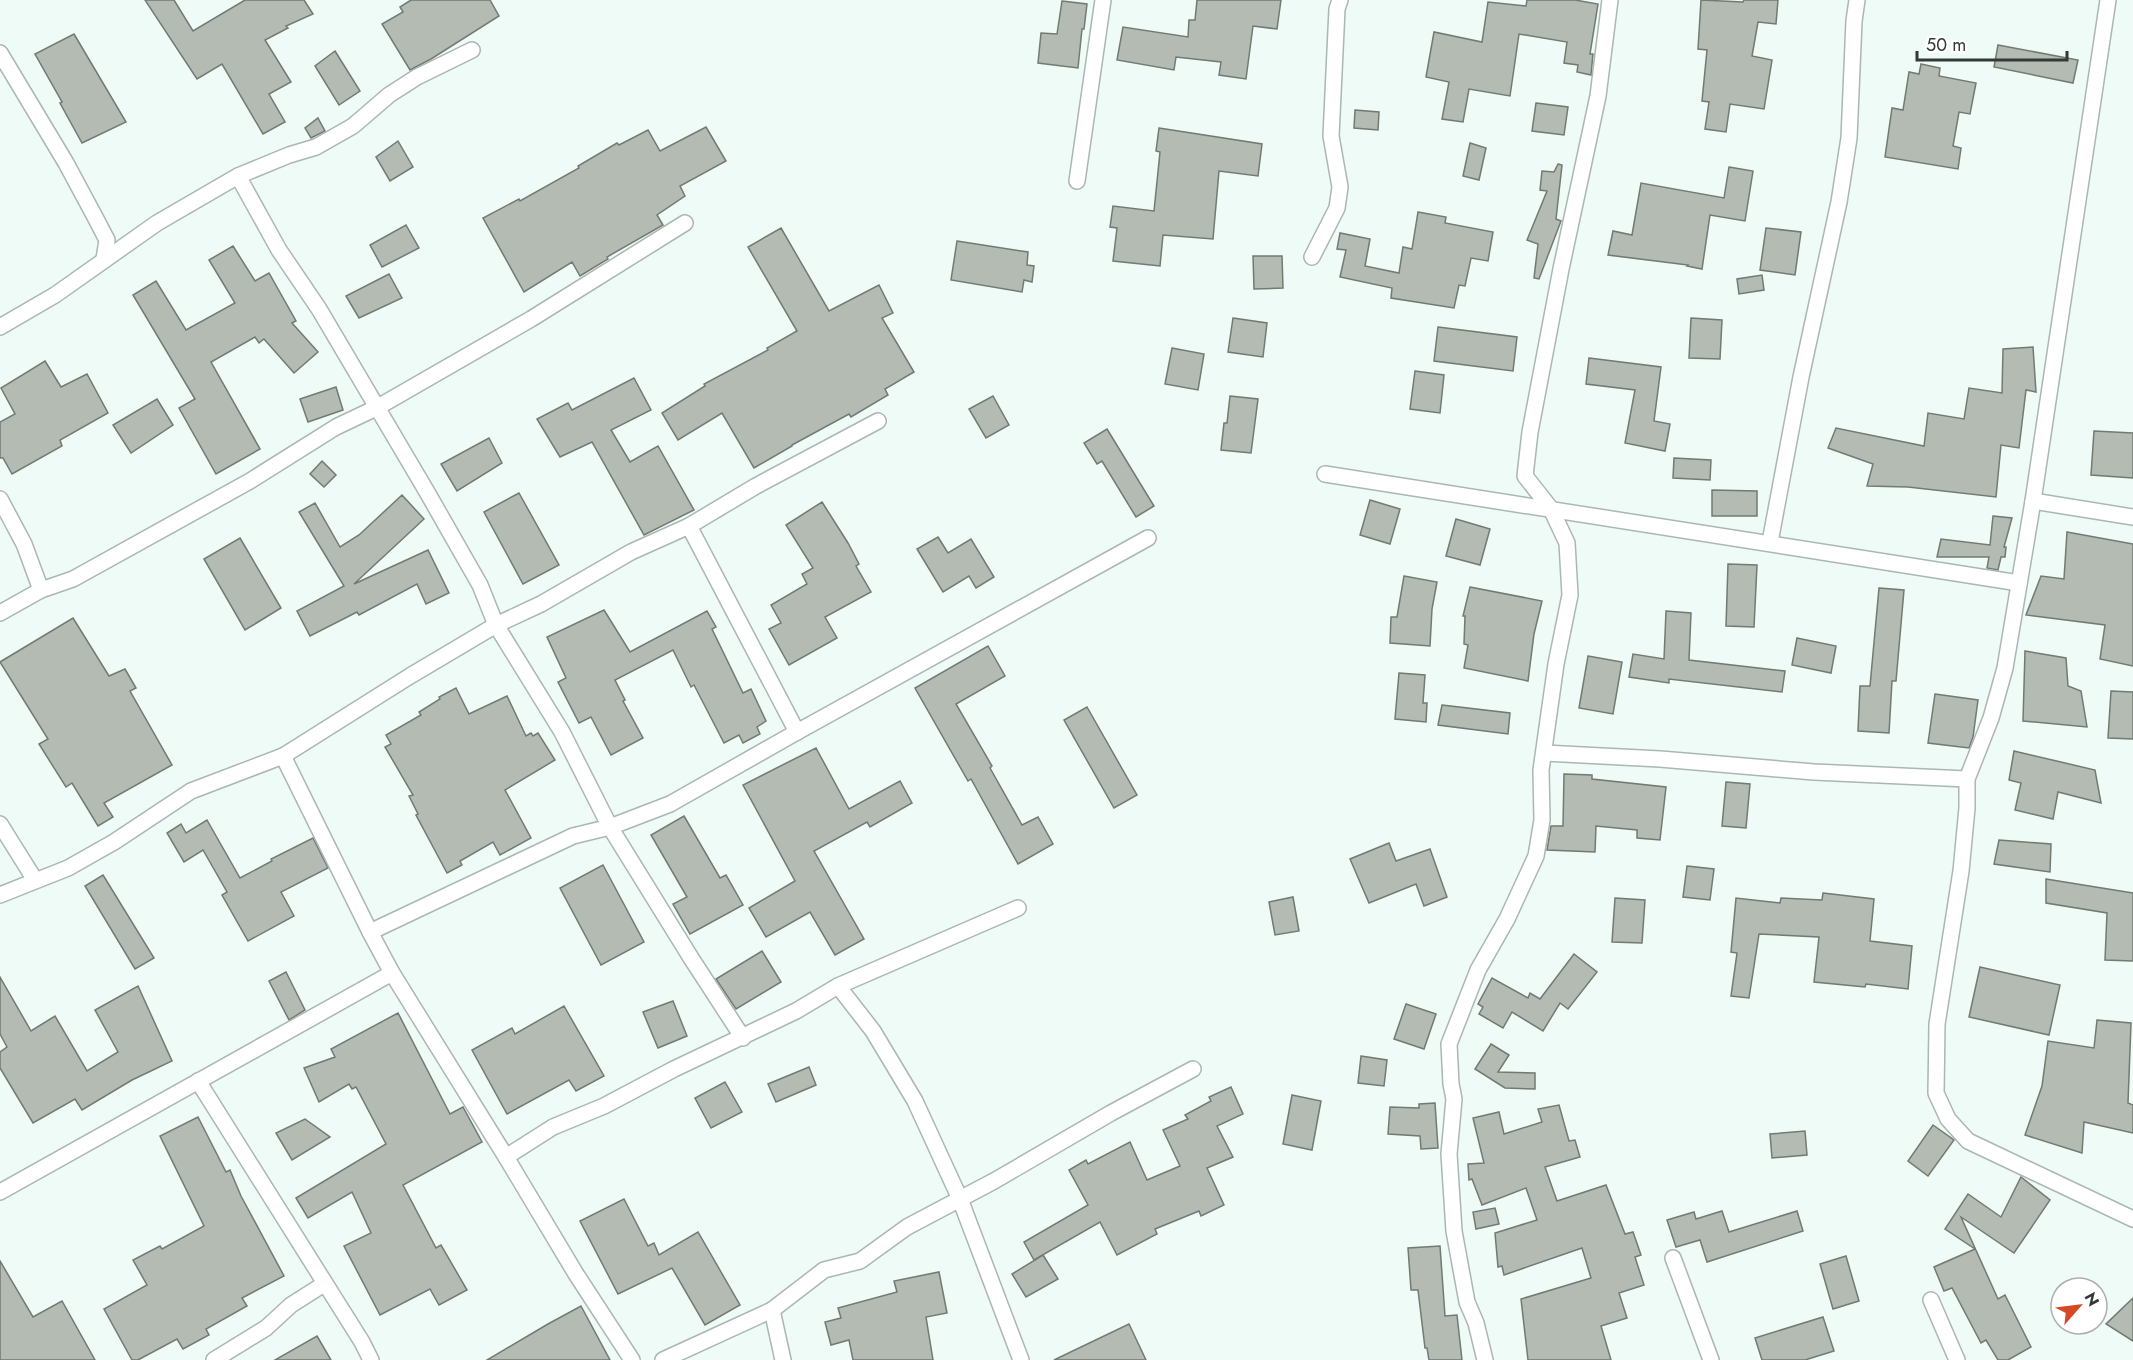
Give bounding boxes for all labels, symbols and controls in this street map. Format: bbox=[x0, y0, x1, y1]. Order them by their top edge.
scale bar bbox=[1917, 24, 2067, 62]
text: 50 m bbox=[1926, 32, 1966, 58]
north arrow bbox=[2049, 1276, 2109, 1336]
text: N bbox=[2079, 1288, 2105, 1310]

